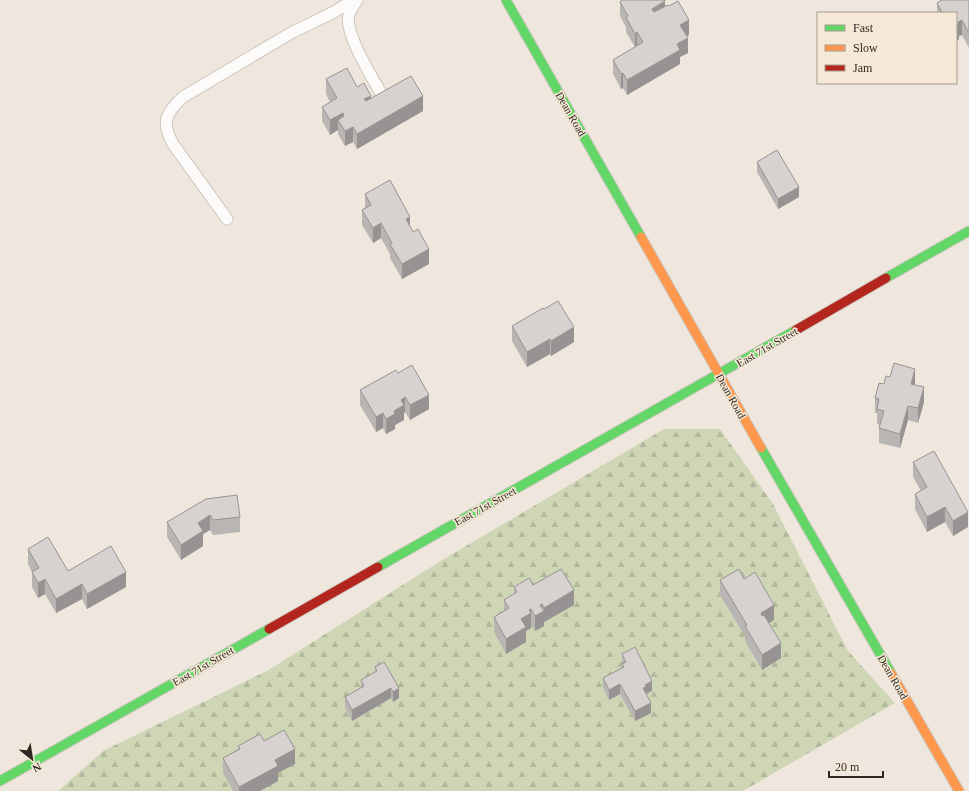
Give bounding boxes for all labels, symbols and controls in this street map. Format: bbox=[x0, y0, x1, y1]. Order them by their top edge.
legend bbox=[817, 12, 957, 84]
text: Fast bbox=[853, 21, 874, 35]
text: Slow bbox=[853, 41, 878, 55]
text: Jam bbox=[853, 61, 873, 75]
street label: Dean Road bbox=[554, 90, 589, 139]
street label: East 71st Street bbox=[734, 325, 800, 369]
street label: Dean Road bbox=[714, 372, 748, 421]
street label: East 71st Street bbox=[452, 484, 518, 528]
street label: East 71st Street bbox=[170, 644, 236, 688]
street label: Dean Road bbox=[876, 653, 911, 702]
north arrow bbox=[12, 739, 52, 779]
scale bar bbox=[829, 753, 883, 779]
text: N bbox=[31, 760, 43, 775]
text: 20 m bbox=[835, 760, 860, 774]

